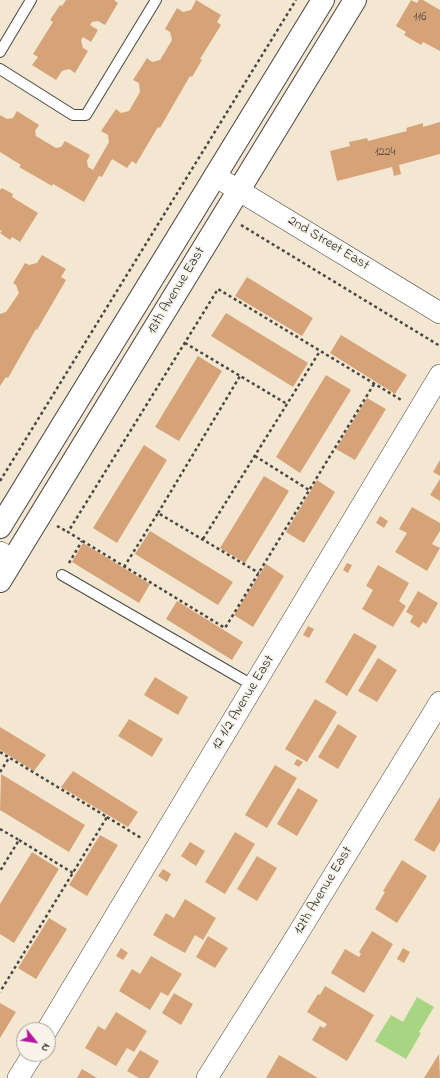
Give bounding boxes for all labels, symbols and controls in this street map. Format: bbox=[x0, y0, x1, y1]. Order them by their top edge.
house number: 116 bbox=[414, 11, 426, 25]
house number: 1224 bbox=[375, 146, 395, 160]
street label: 2nd Street East bbox=[284, 213, 372, 275]
street label: 13th Avenue East bbox=[144, 245, 210, 337]
street label: 12 1/2 Avenue East bbox=[209, 653, 279, 753]
street label: 12th Avenue East bbox=[291, 844, 357, 938]
north arrow bbox=[16, 1022, 56, 1062]
text: N bbox=[37, 1040, 54, 1055]

